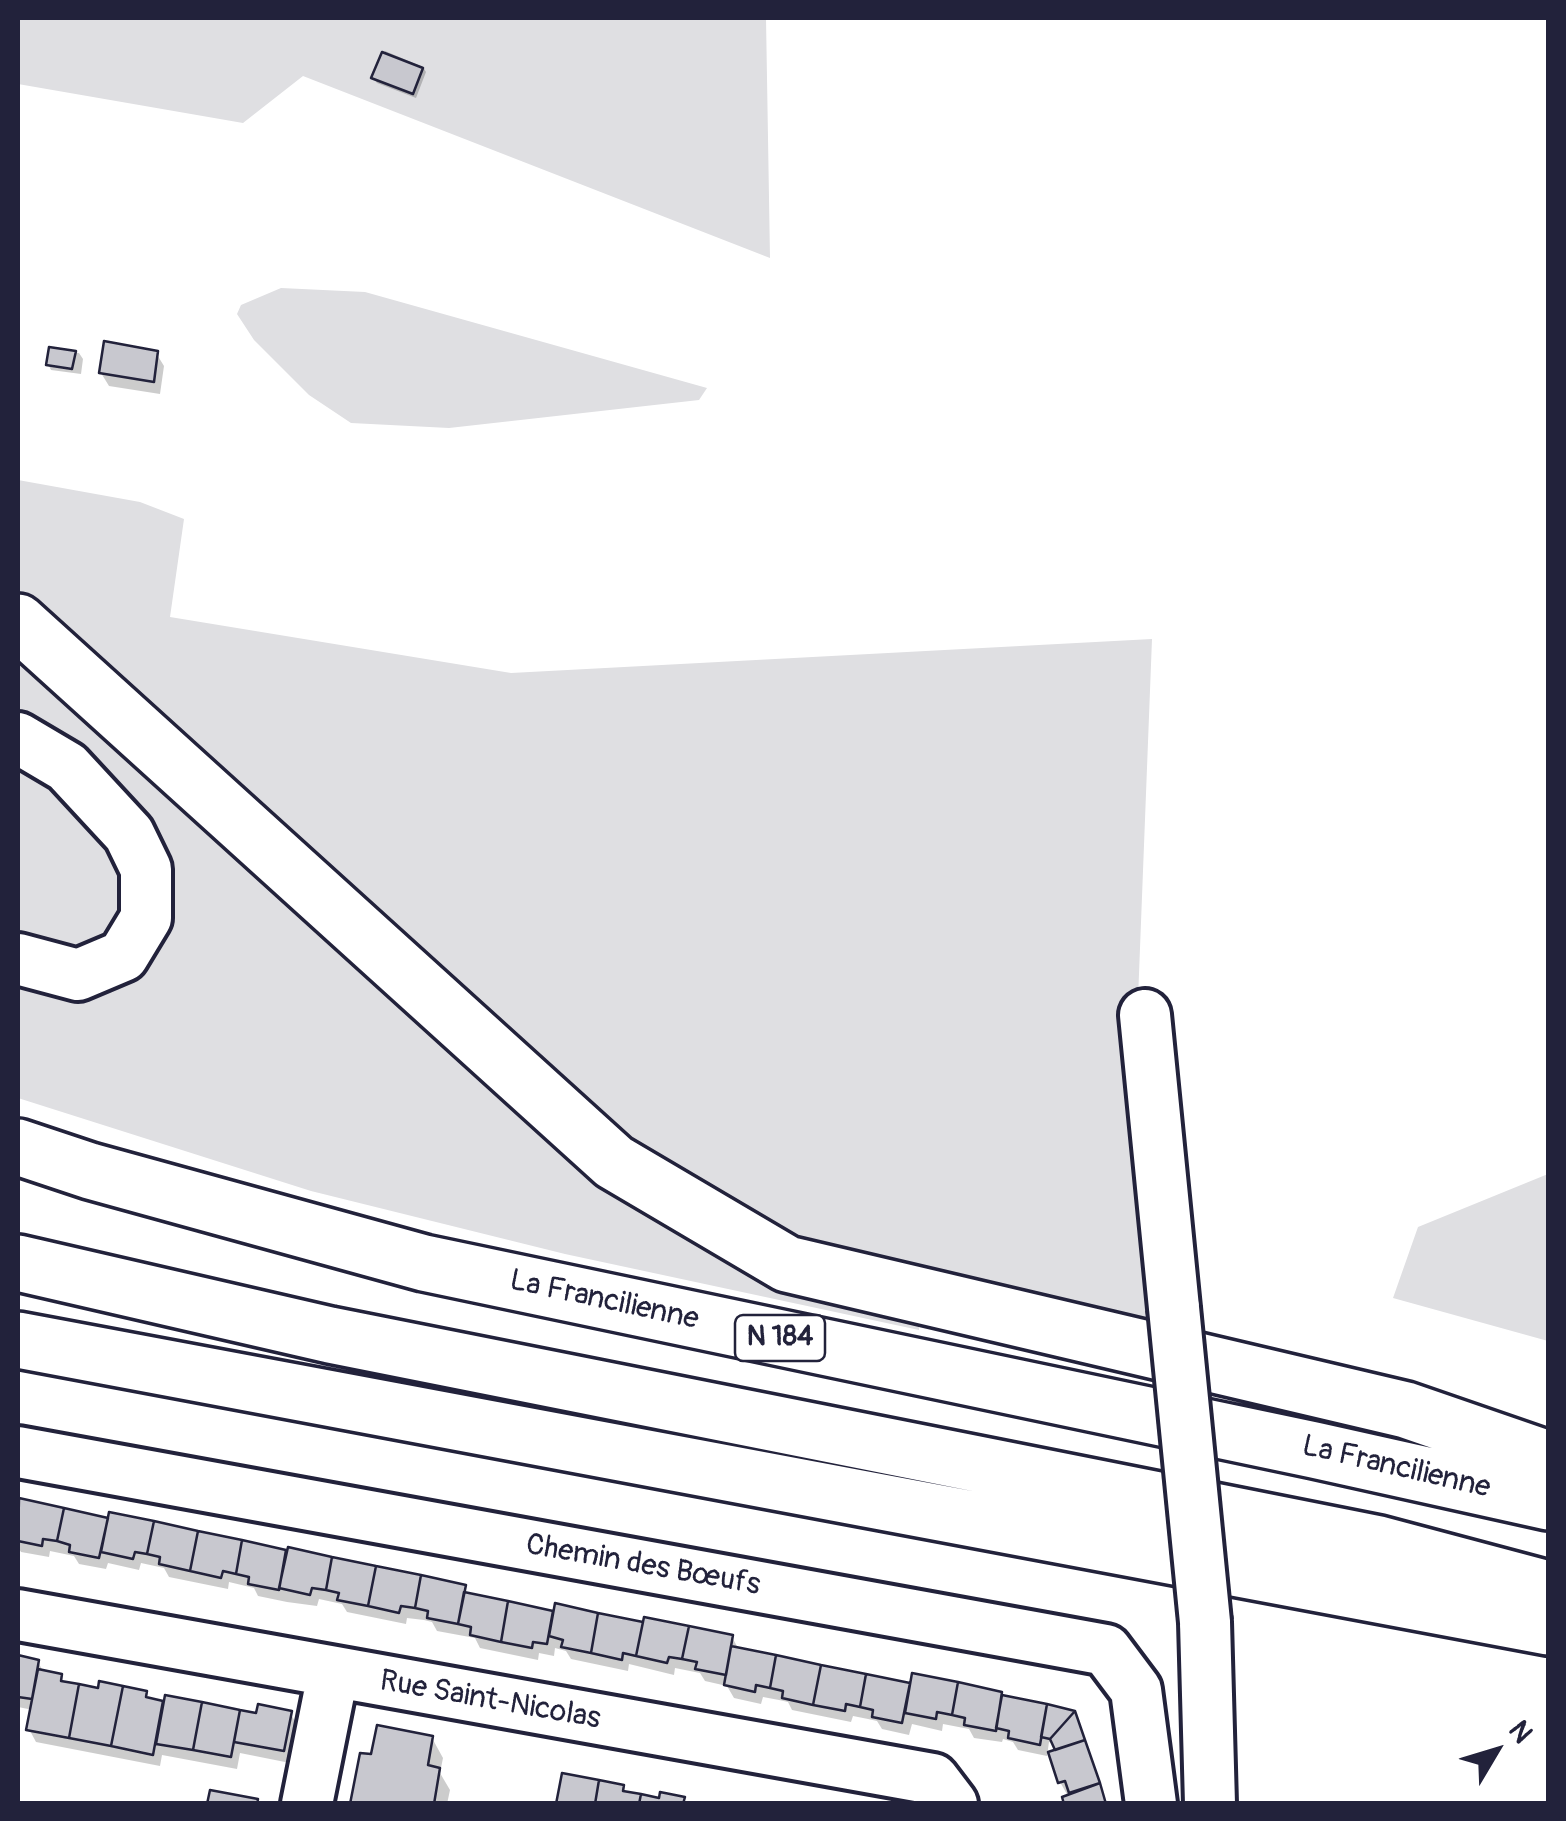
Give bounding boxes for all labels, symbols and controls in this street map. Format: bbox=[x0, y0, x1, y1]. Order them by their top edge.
street label: La Francilienne bbox=[506, 1263, 702, 1339]
road number: N 184 bbox=[735, 1315, 825, 1361]
street label: La Francilienne bbox=[1298, 1429, 1494, 1507]
street label: Chemin des Bœufs bbox=[523, 1528, 763, 1604]
street label: Rue Saint-Nicolas bbox=[377, 1664, 603, 1738]
north arrow bbox=[1446, 1701, 1546, 1801]
text: N bbox=[1500, 1714, 1540, 1750]

